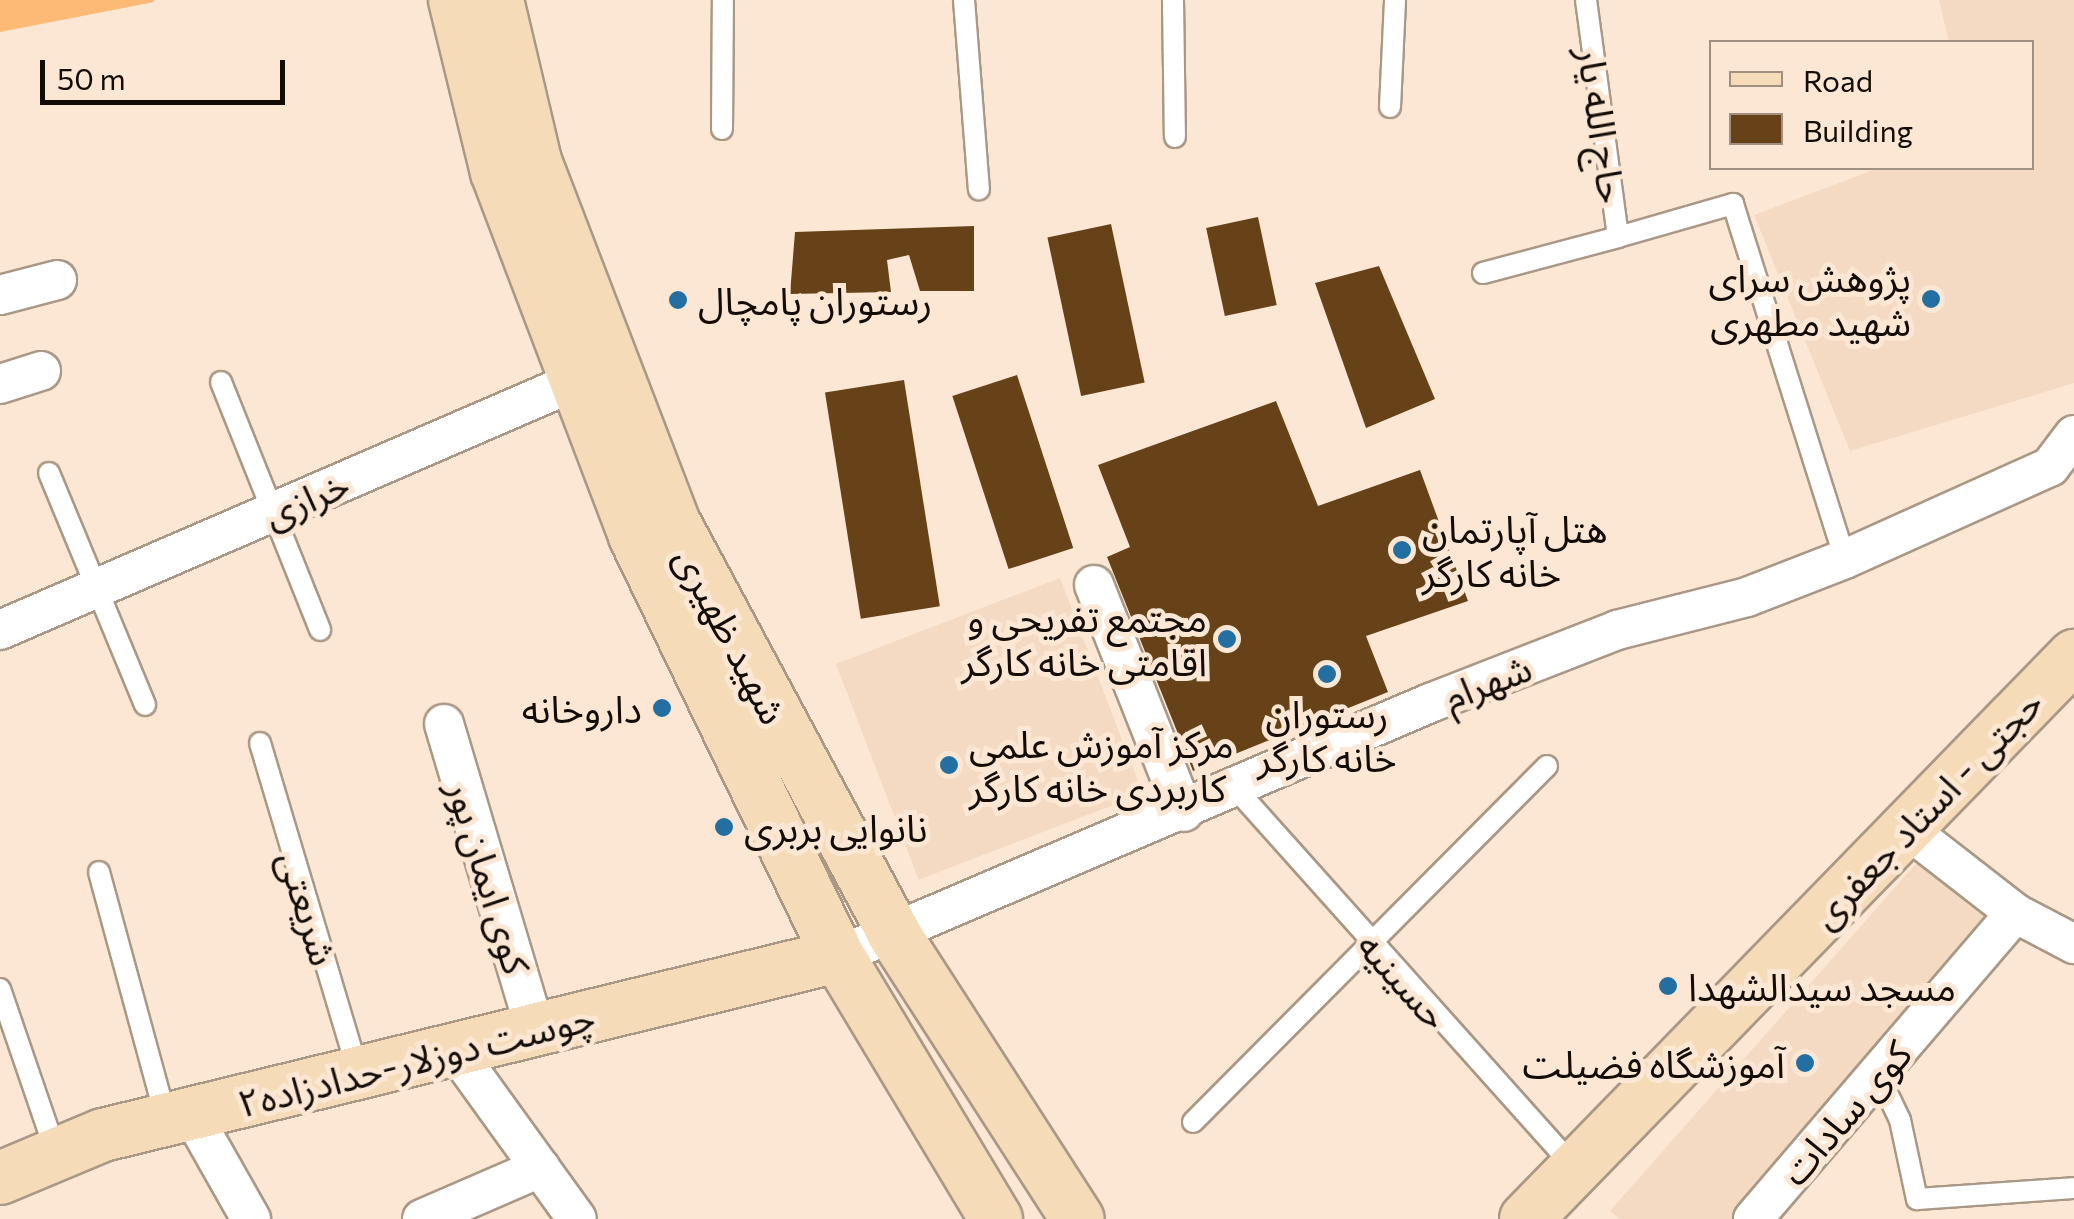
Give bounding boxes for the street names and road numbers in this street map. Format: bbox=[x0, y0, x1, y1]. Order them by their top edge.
street label: حاج الله یار bbox=[1569, 44, 1637, 206]
street label: خرازی bbox=[256, 460, 356, 536]
street label: شهید ظهیری bbox=[666, 539, 798, 731]
street label: شهرام bbox=[1437, 643, 1537, 719]
street label: حجتی - استاد جعفری bbox=[1801, 679, 2051, 937]
street label: کوی ایمان پور bbox=[439, 775, 541, 979]
street label: شریعتی bbox=[270, 845, 348, 971]
street label: حسینیه bbox=[1349, 922, 1459, 1038]
street label: چوست دوزلار-حدادزاده۲ bbox=[233, 993, 599, 1125]
street label: کوی سادات bbox=[1770, 1031, 1920, 1193]

